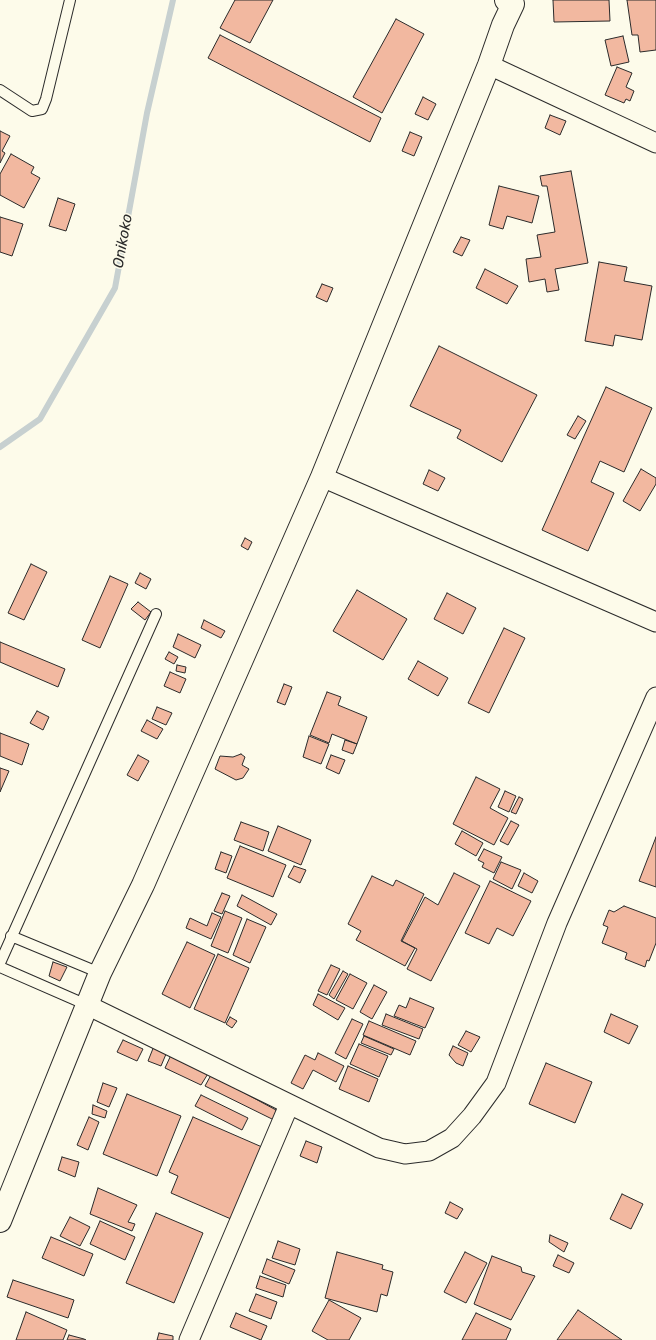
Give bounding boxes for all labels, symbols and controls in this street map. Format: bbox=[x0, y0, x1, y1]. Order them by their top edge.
water label: Onikoko bbox=[109, 212, 137, 270]

